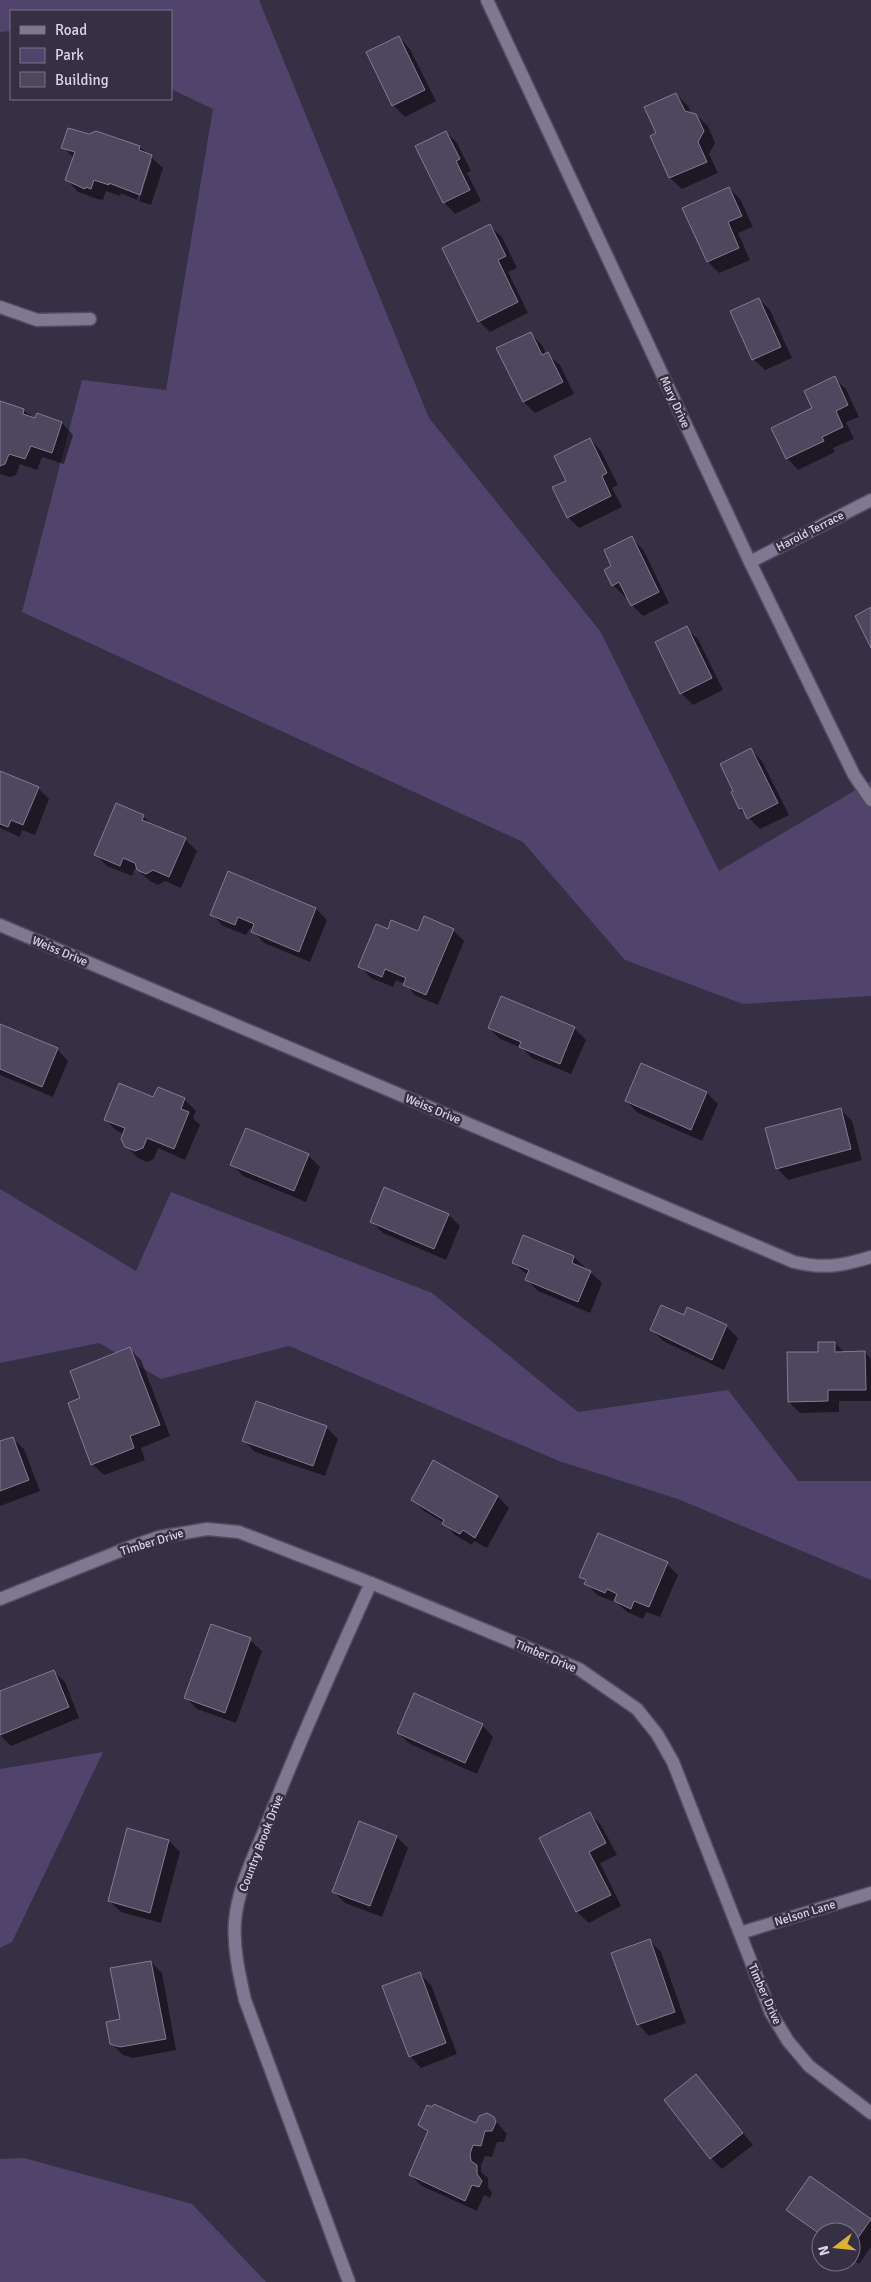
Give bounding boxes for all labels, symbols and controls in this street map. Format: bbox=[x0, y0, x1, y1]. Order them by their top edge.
legend bbox=[10, 10, 172, 100]
text: Road bbox=[55, 21, 87, 39]
text: Park bbox=[55, 46, 84, 64]
text: Building bbox=[55, 71, 109, 89]
street label: Mary Drive bbox=[656, 374, 693, 431]
street label: Harold Terrace bbox=[774, 508, 847, 555]
street label: Weiss Drive bbox=[30, 933, 90, 970]
street label: Weiss Drive bbox=[403, 1091, 463, 1128]
street label: Timber Drive bbox=[119, 1526, 185, 1559]
street label: Timber Drive bbox=[513, 1637, 579, 1676]
street label: Country Brook Drive bbox=[236, 1792, 287, 1894]
street label: Nelson Lane bbox=[773, 1897, 838, 1930]
street label: Timber Drive bbox=[744, 1961, 785, 2027]
north arrow bbox=[811, 2222, 861, 2272]
text: N bbox=[814, 2243, 833, 2257]

